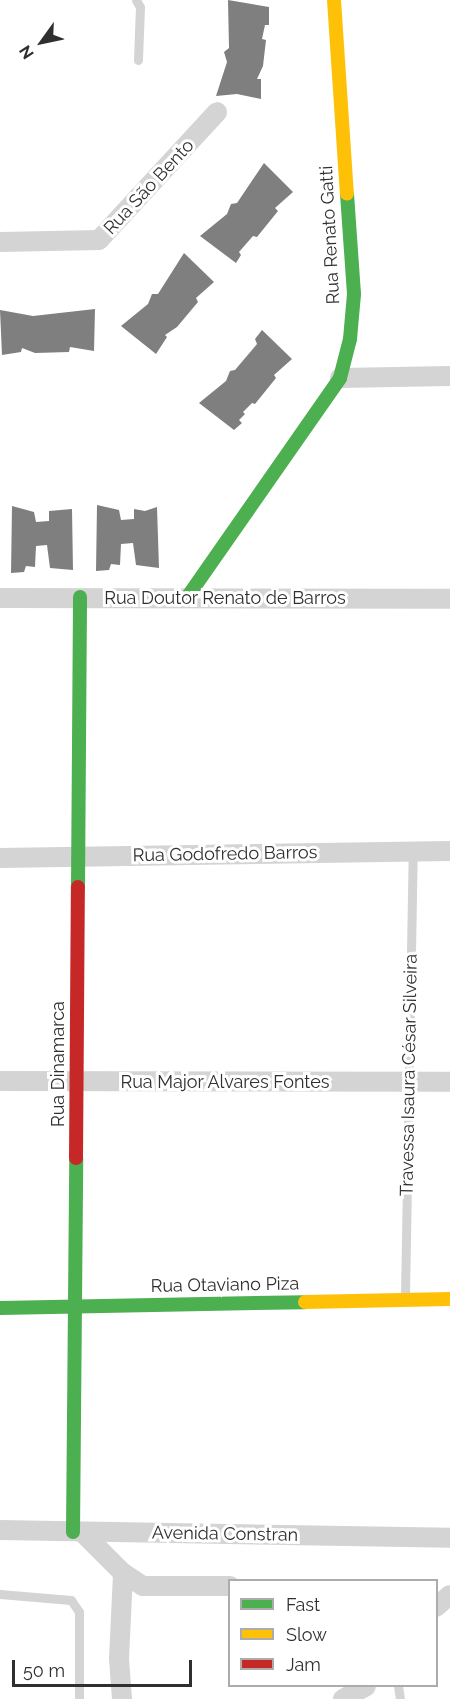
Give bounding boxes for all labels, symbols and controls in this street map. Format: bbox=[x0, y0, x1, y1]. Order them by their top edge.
north arrow bbox=[12, 12, 72, 72]
text: N bbox=[15, 42, 38, 62]
street label: Rua São Bento bbox=[99, 135, 199, 239]
street label: Rua Renato Gatti bbox=[316, 165, 344, 305]
street label: Rua Doutor Renato de Barros bbox=[104, 587, 346, 609]
street label: Rua Godofredo Barros bbox=[133, 842, 317, 866]
street label: Travessa Isaura César Silveira bbox=[396, 954, 422, 1196]
street label: Rua Dinamarca bbox=[47, 1001, 69, 1127]
street label: Rua Major Alvares Fontes bbox=[120, 1071, 330, 1093]
street label: Rua Otaviano Piza bbox=[150, 1273, 300, 1297]
street label: Avenida Constran bbox=[152, 1522, 298, 1546]
legend bbox=[228, 1579, 438, 1687]
text: Fast bbox=[286, 1594, 320, 1615]
text: Slow bbox=[286, 1624, 327, 1645]
scale bar bbox=[15, 1648, 195, 1686]
text: Jam bbox=[286, 1654, 321, 1675]
text: 50 m bbox=[23, 1660, 65, 1681]

